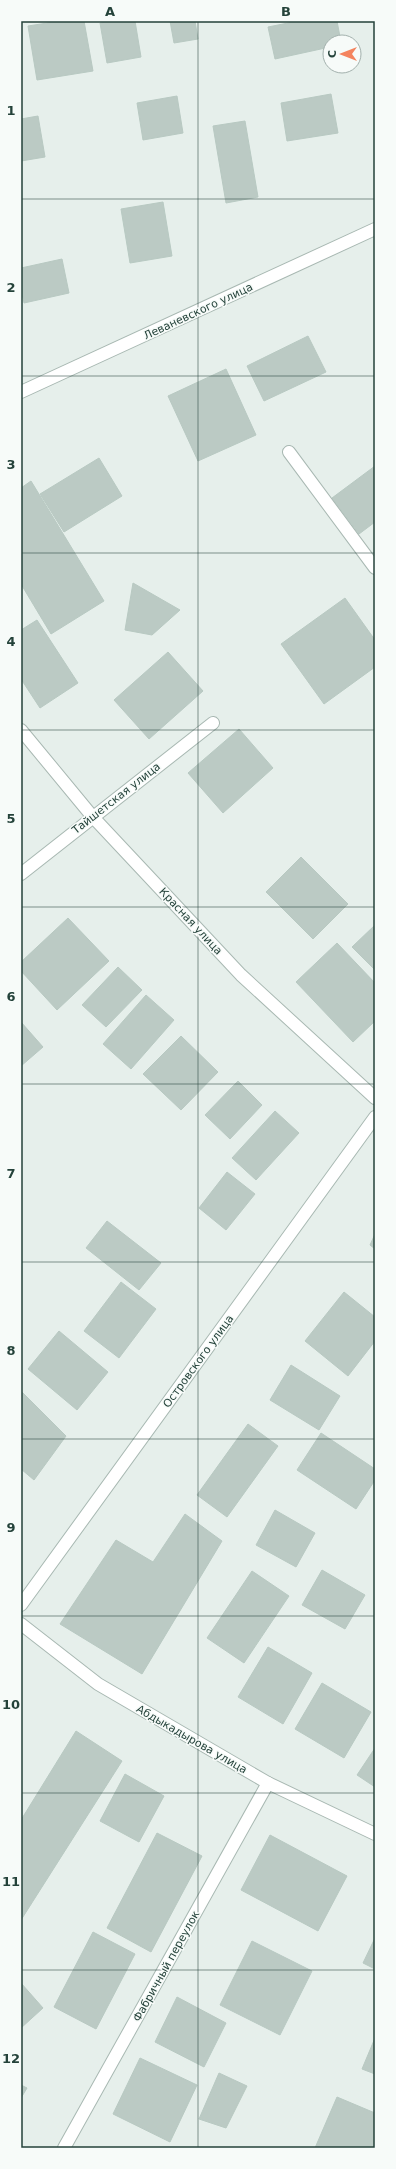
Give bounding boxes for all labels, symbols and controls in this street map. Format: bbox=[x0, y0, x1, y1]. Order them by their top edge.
text: A bbox=[105, 4, 115, 19]
text: B bbox=[281, 4, 291, 19]
north arrow bbox=[322, 34, 362, 74]
text: С bbox=[326, 50, 339, 58]
text: 1 bbox=[6, 103, 16, 118]
text: 2 bbox=[6, 280, 16, 295]
street label: Леваневского улица bbox=[142, 280, 255, 343]
text: 3 bbox=[6, 457, 16, 472]
text: 4 bbox=[6, 634, 16, 649]
street label: Тайшетская улица bbox=[69, 760, 163, 837]
text: 5 bbox=[6, 811, 16, 826]
street label: Красная улица bbox=[156, 885, 225, 957]
text: 6 bbox=[6, 989, 16, 1004]
text: 7 bbox=[6, 1166, 16, 1181]
street label: Островского улица bbox=[160, 1312, 236, 1410]
text: 8 bbox=[6, 1343, 16, 1358]
text: 9 bbox=[6, 1520, 16, 1535]
text: 10 bbox=[2, 1697, 20, 1712]
street label: Абдыкадырова улица bbox=[134, 1702, 249, 1776]
text: 11 bbox=[2, 1874, 20, 1889]
street label: Фабричный переулок bbox=[131, 1908, 203, 2024]
text: 12 bbox=[2, 2051, 20, 2066]

